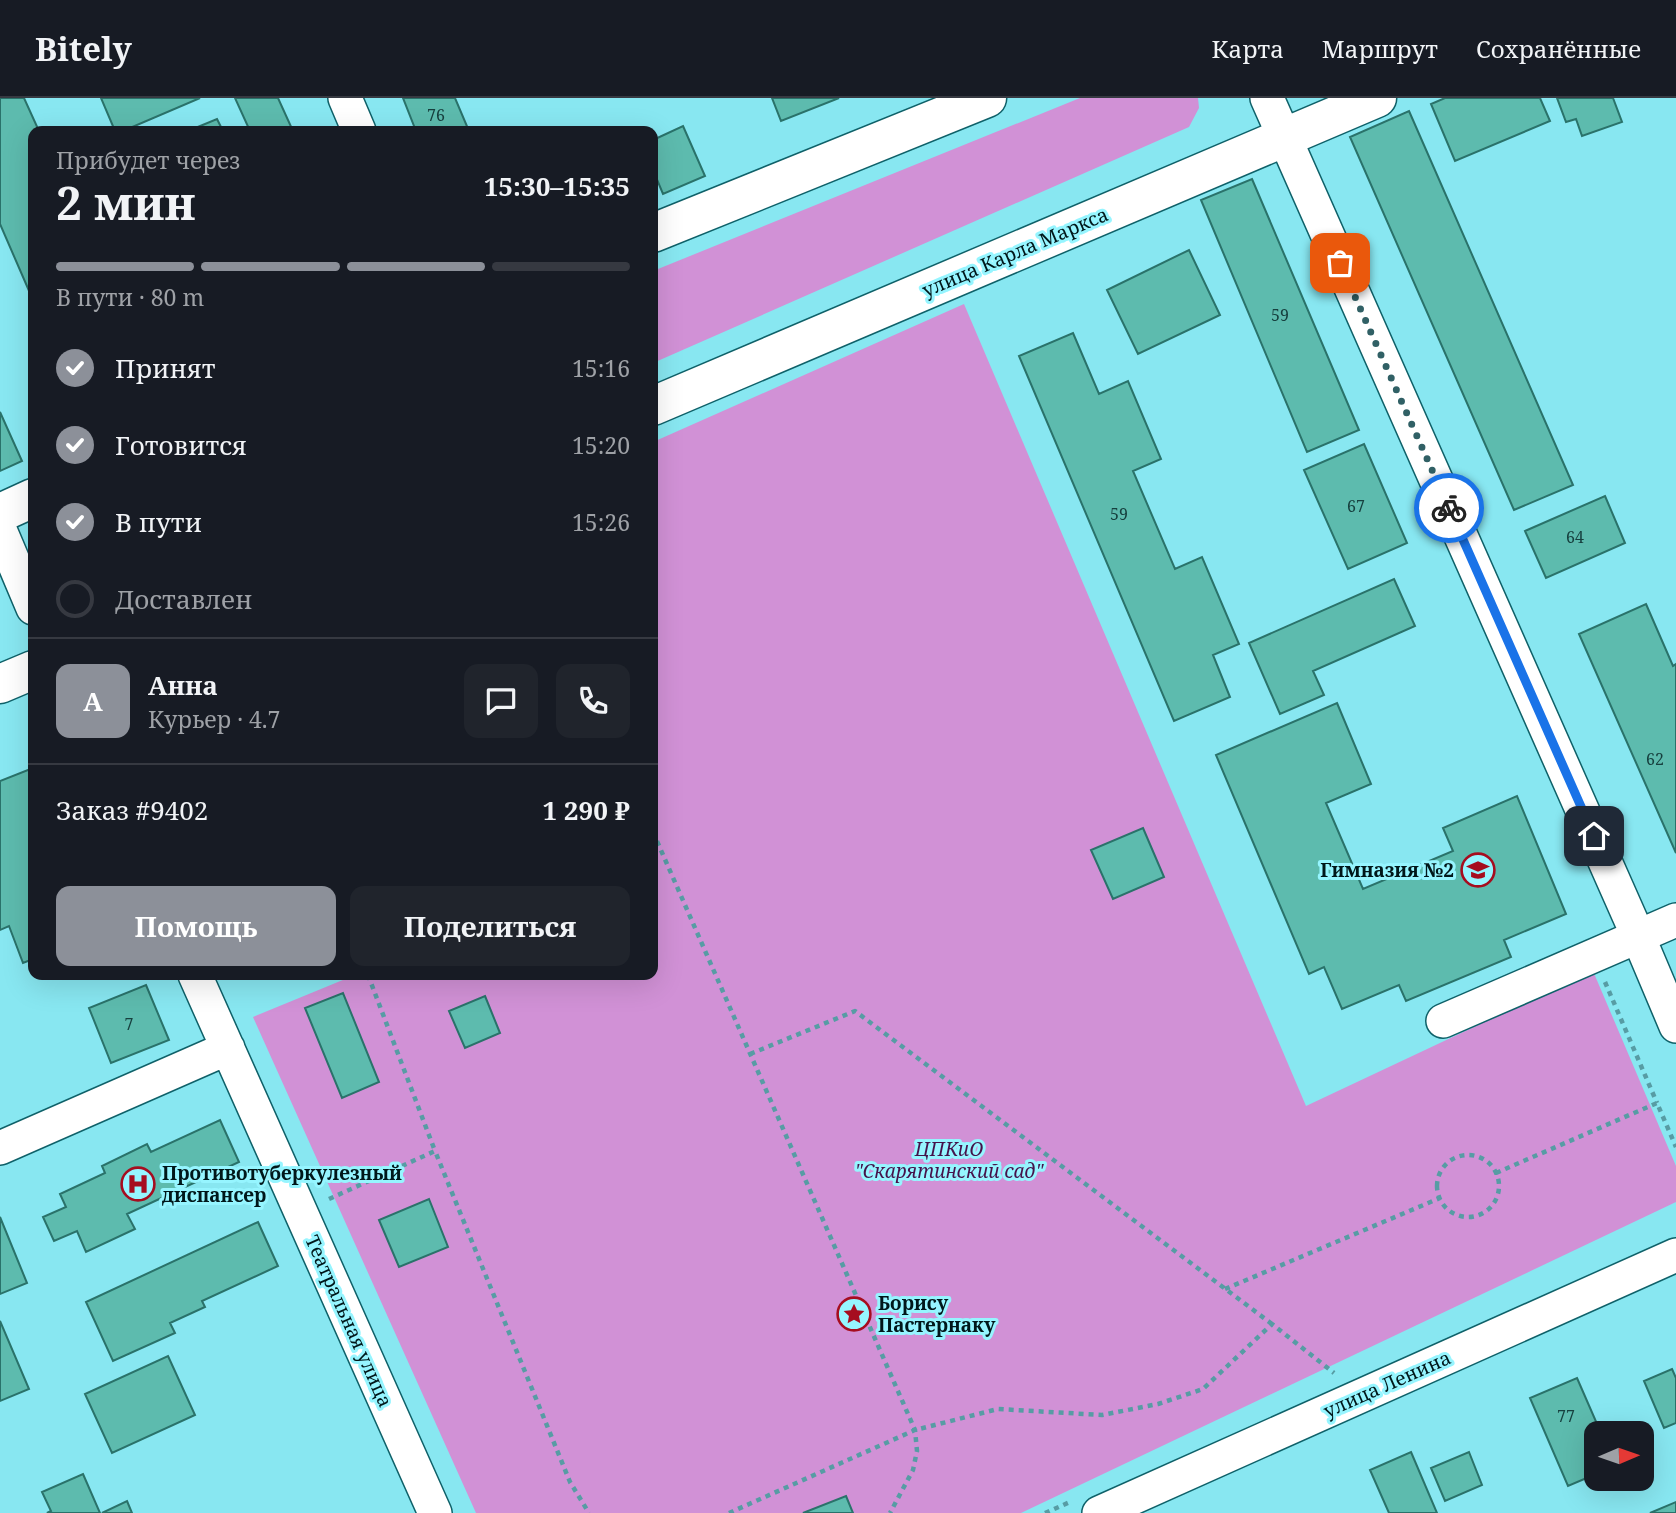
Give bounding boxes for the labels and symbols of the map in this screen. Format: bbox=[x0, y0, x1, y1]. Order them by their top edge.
house number: 76 bbox=[427, 104, 445, 126]
street label: улица Карла Маркса bbox=[918, 201, 1112, 303]
pin bbox=[1310, 233, 1370, 293]
house number: 59 bbox=[1271, 304, 1289, 326]
courier bbox=[1414, 473, 1484, 543]
house number: 67 bbox=[1347, 495, 1365, 517]
house number: 59 bbox=[1110, 503, 1128, 525]
house number: 64 bbox=[1566, 526, 1584, 548]
house number: 62 bbox=[1646, 748, 1664, 770]
pin bbox=[1564, 806, 1624, 866]
school or university icon: Гимназия №2 bbox=[1459, 851, 1497, 889]
place label: Гимназия №2 bbox=[1320, 857, 1454, 883]
house number: 7 bbox=[125, 1013, 134, 1035]
park label: ЦПКиО "Скарятинский сад" bbox=[855, 1136, 1044, 1184]
place label: Противотуберкулезный диспансер bbox=[162, 1160, 402, 1208]
hospital icon: Противотуберкулезный диспансер bbox=[119, 1165, 157, 1203]
street label: Театральная улица bbox=[299, 1231, 399, 1411]
place label: Борису Пастернаку bbox=[878, 1290, 996, 1338]
place icon: Борису Пастернаку bbox=[835, 1295, 873, 1333]
street label: улица Ленина bbox=[1319, 1344, 1455, 1424]
house number: 77 bbox=[1557, 1405, 1575, 1427]
north arrow bbox=[1584, 1421, 1654, 1491]

